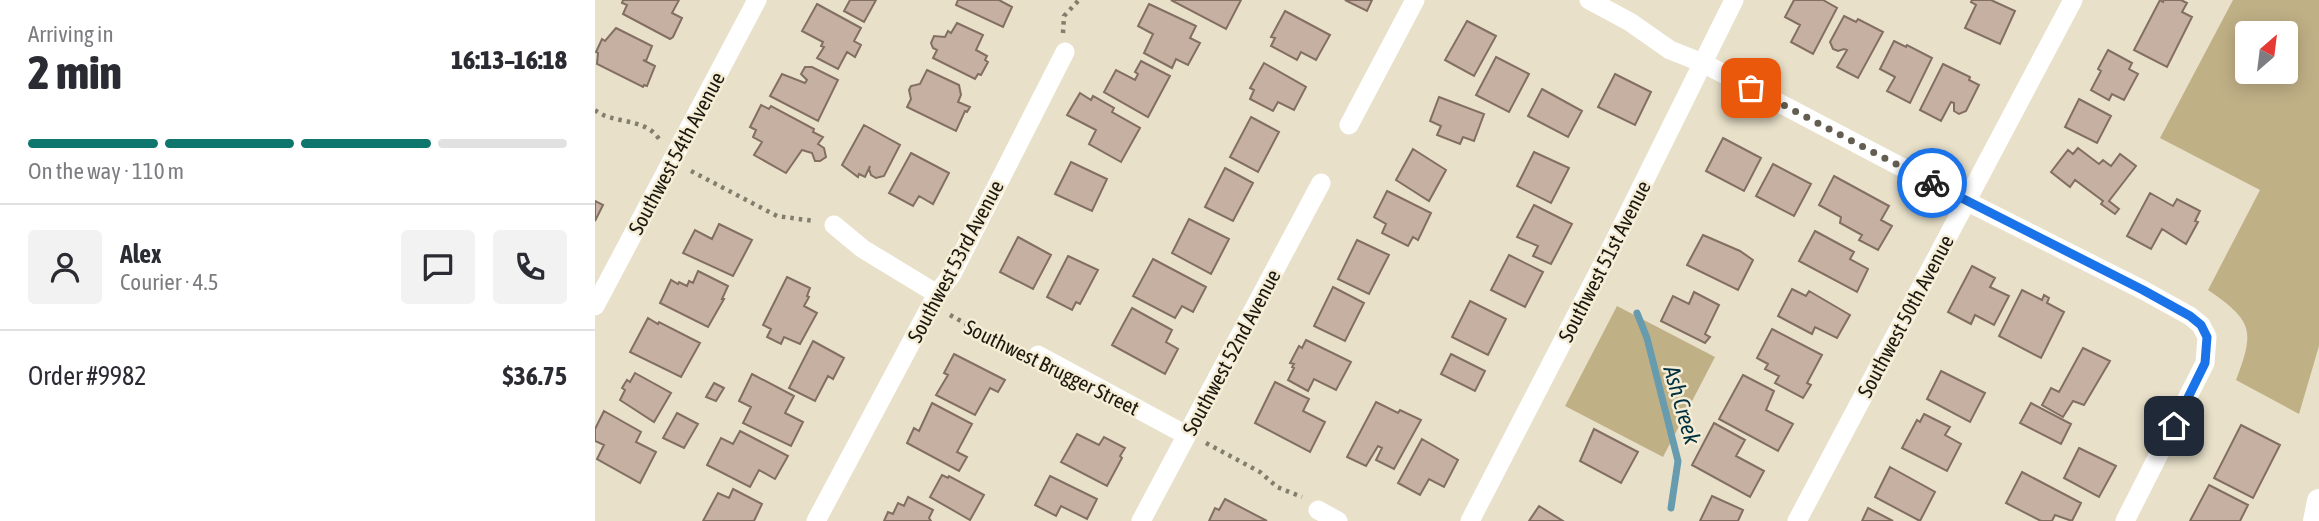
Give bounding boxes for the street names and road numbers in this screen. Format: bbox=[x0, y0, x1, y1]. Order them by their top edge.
street label: Southwest 54th Avenue bbox=[623, 68, 729, 238]
street label: Southwest 53rd Avenue bbox=[902, 176, 1008, 346]
street label: Southwest 51st Avenue bbox=[1553, 176, 1655, 346]
street label: Southwest 50th Avenue bbox=[1852, 231, 1958, 401]
street label: Southwest 52nd Avenue bbox=[1177, 265, 1285, 439]
street label: Southwest Brugger Street bbox=[961, 314, 1143, 420]

